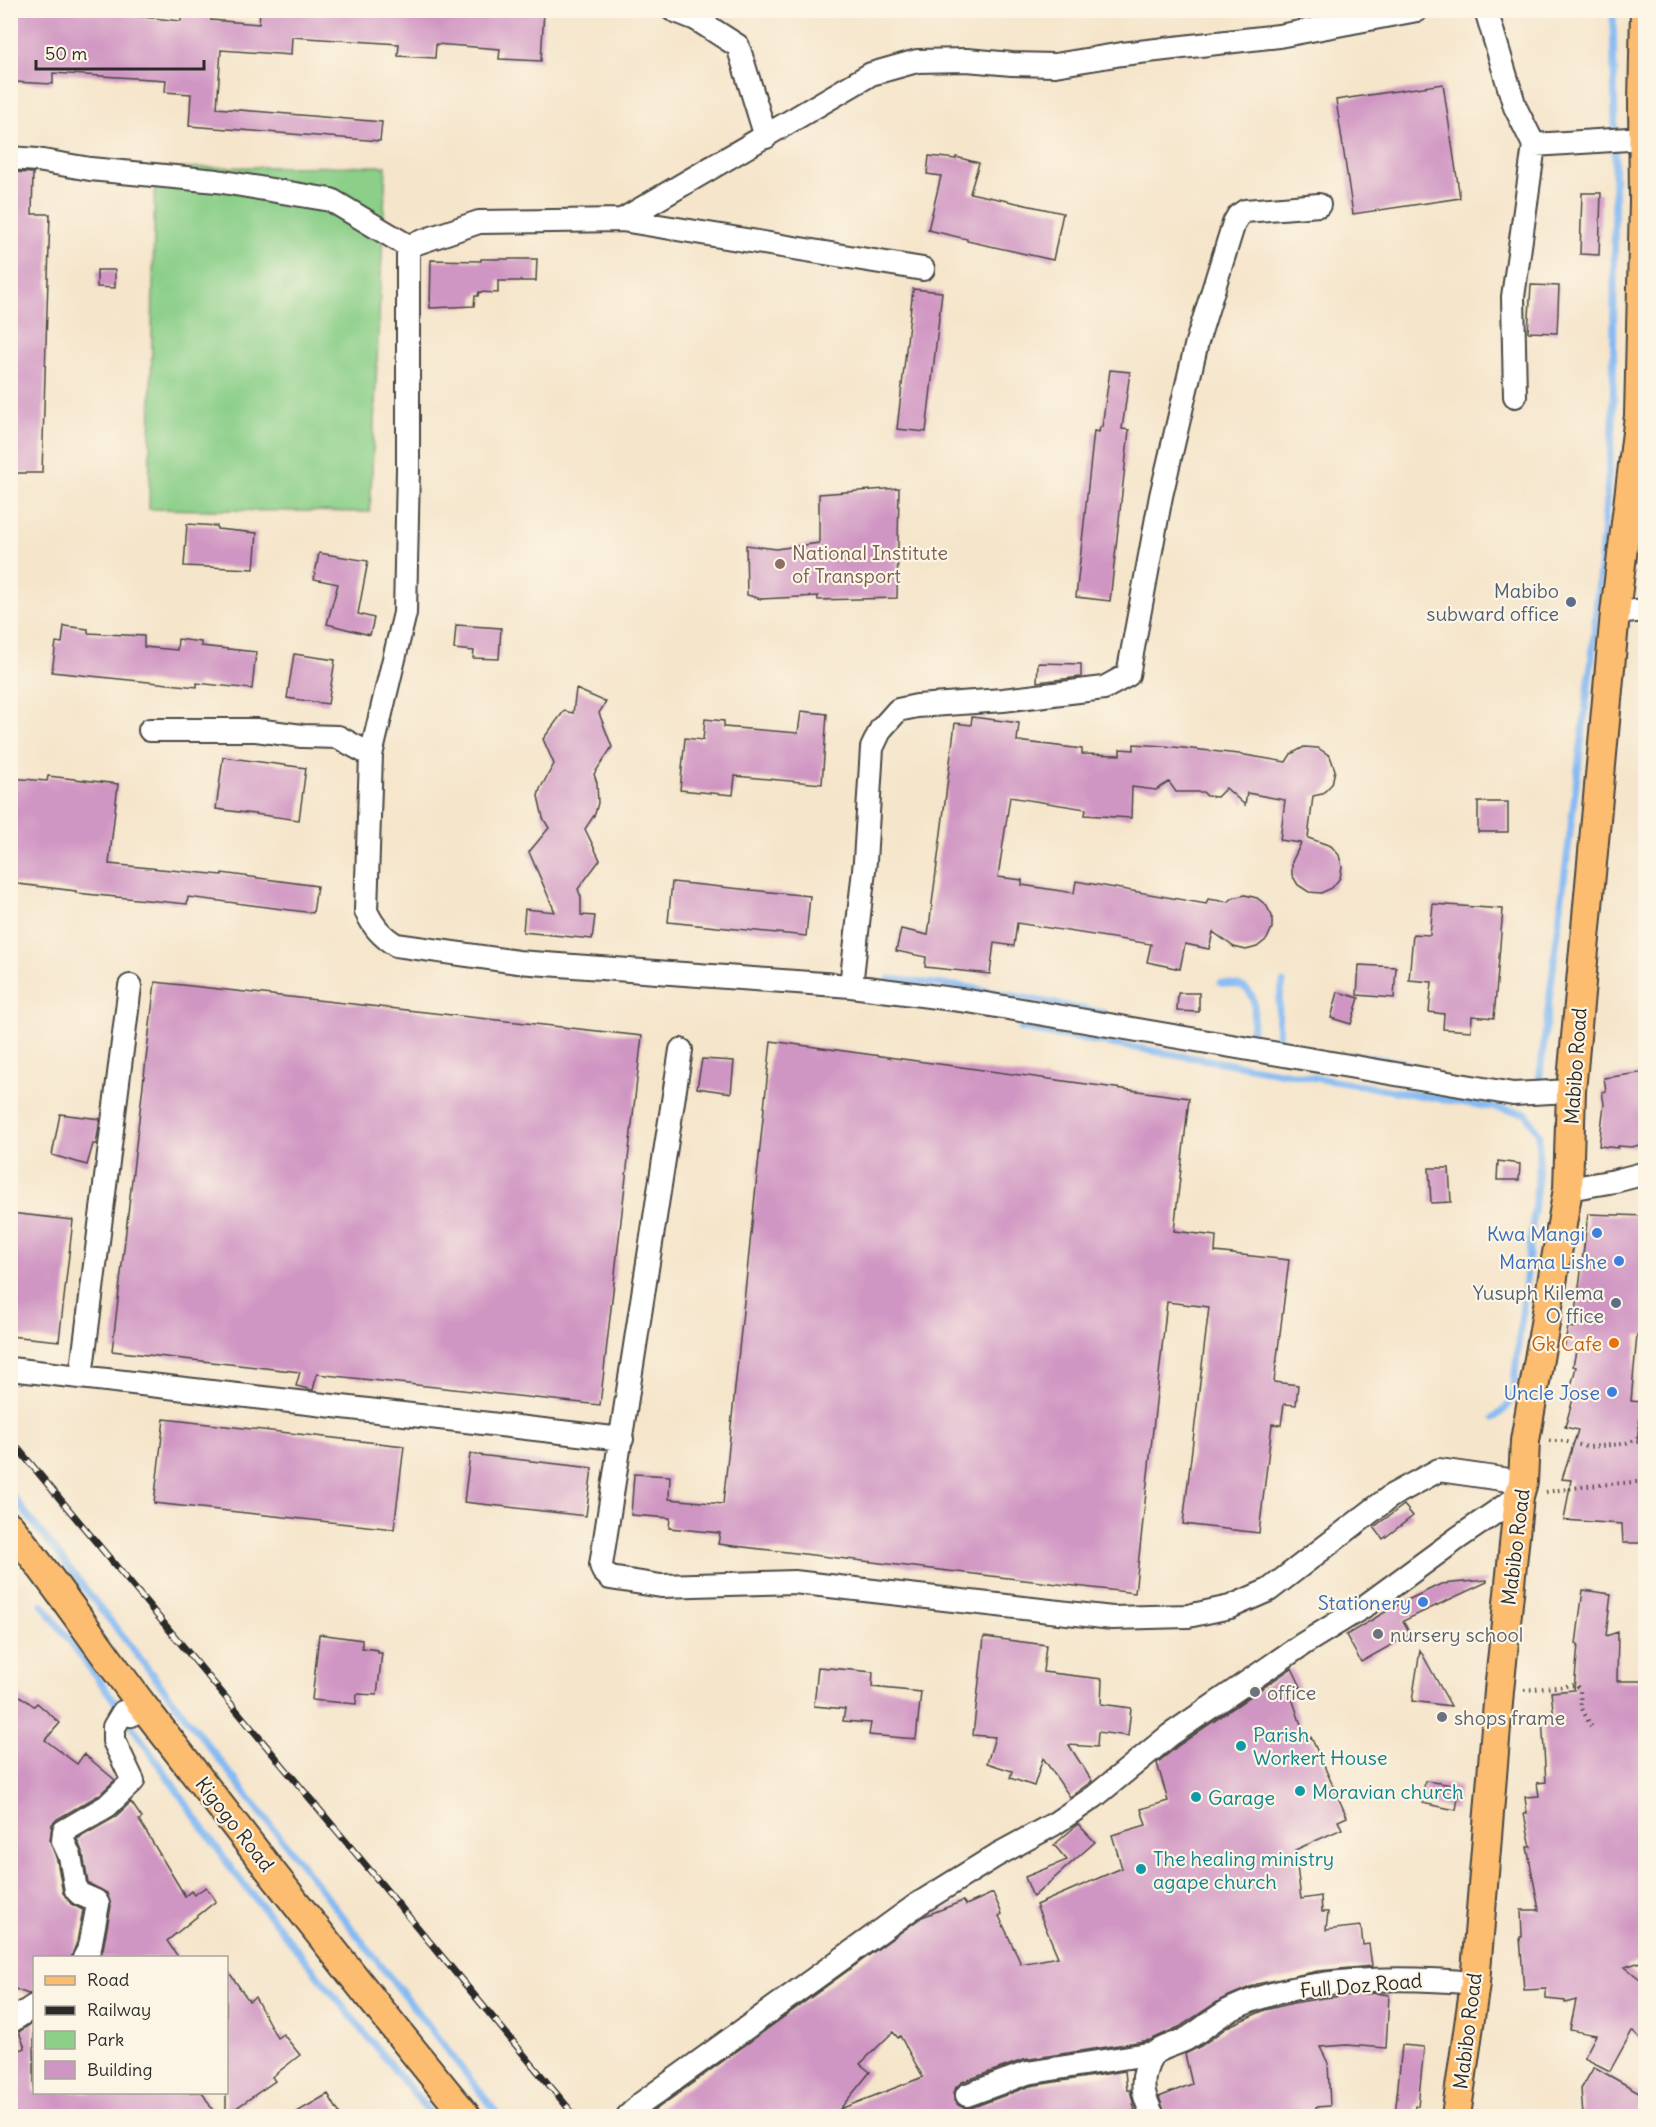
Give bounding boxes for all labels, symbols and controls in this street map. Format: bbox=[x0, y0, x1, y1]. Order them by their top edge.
scale bar bbox=[36, 33, 204, 71]
text: 50 m bbox=[45, 42, 87, 65]
place label: National Institute of Transport bbox=[792, 540, 948, 588]
marker: National Institute of Transport bbox=[773, 557, 787, 571]
place label: Mabibo subward office bbox=[1426, 578, 1559, 626]
marker: Mabibo subward office bbox=[1564, 595, 1578, 609]
street label: Mabibo Road bbox=[1558, 1007, 1592, 1125]
place label: Kwa Mangi bbox=[1487, 1221, 1585, 1246]
marker: Kwa Mangi bbox=[1590, 1226, 1604, 1240]
place label: Mama Lishe bbox=[1499, 1249, 1607, 1274]
marker: Mama Lishe bbox=[1612, 1254, 1626, 1268]
place label: Yusuph Kilema O ffice bbox=[1473, 1280, 1604, 1328]
marker: Yusuph Kilema O ffice bbox=[1609, 1296, 1623, 1310]
place label: Gk Cafe bbox=[1531, 1331, 1602, 1356]
marker: Gk Cafe bbox=[1607, 1336, 1621, 1350]
place label: Uncle Jose bbox=[1504, 1380, 1600, 1405]
marker: Uncle Jose bbox=[1605, 1385, 1619, 1399]
street label: Mabibo Road bbox=[1495, 1487, 1535, 1607]
place label: Stationery bbox=[1318, 1590, 1411, 1615]
marker: Stationery bbox=[1416, 1595, 1430, 1609]
place label: nursery school bbox=[1390, 1622, 1523, 1647]
marker: nursery school bbox=[1371, 1627, 1385, 1641]
place label: office bbox=[1267, 1680, 1316, 1705]
marker: office bbox=[1248, 1685, 1262, 1699]
place label: shops frame bbox=[1454, 1705, 1565, 1730]
marker: shops frame bbox=[1435, 1710, 1449, 1724]
place label: Parish Workert House bbox=[1253, 1722, 1388, 1770]
marker: Parish Workert House bbox=[1234, 1739, 1248, 1753]
street label: Kigogo Road bbox=[190, 1772, 280, 1877]
place label: Moravian church bbox=[1312, 1779, 1464, 1804]
marker: Moravian church bbox=[1293, 1784, 1307, 1798]
place label: Garage bbox=[1208, 1785, 1275, 1810]
marker: Garage bbox=[1189, 1790, 1203, 1804]
place label: The healing ministry agape church bbox=[1153, 1846, 1334, 1894]
marker: The healing ministry agape church bbox=[1134, 1862, 1148, 1876]
legend bbox=[33, 1956, 228, 2094]
street label: Full Doz Road bbox=[1299, 1967, 1423, 2003]
text: Road bbox=[87, 1968, 130, 1991]
street label: Mabibo Road bbox=[1447, 1971, 1487, 2091]
text: Railway bbox=[87, 1998, 151, 2021]
text: Park bbox=[87, 2028, 124, 2051]
text: Building bbox=[87, 2058, 152, 2081]

